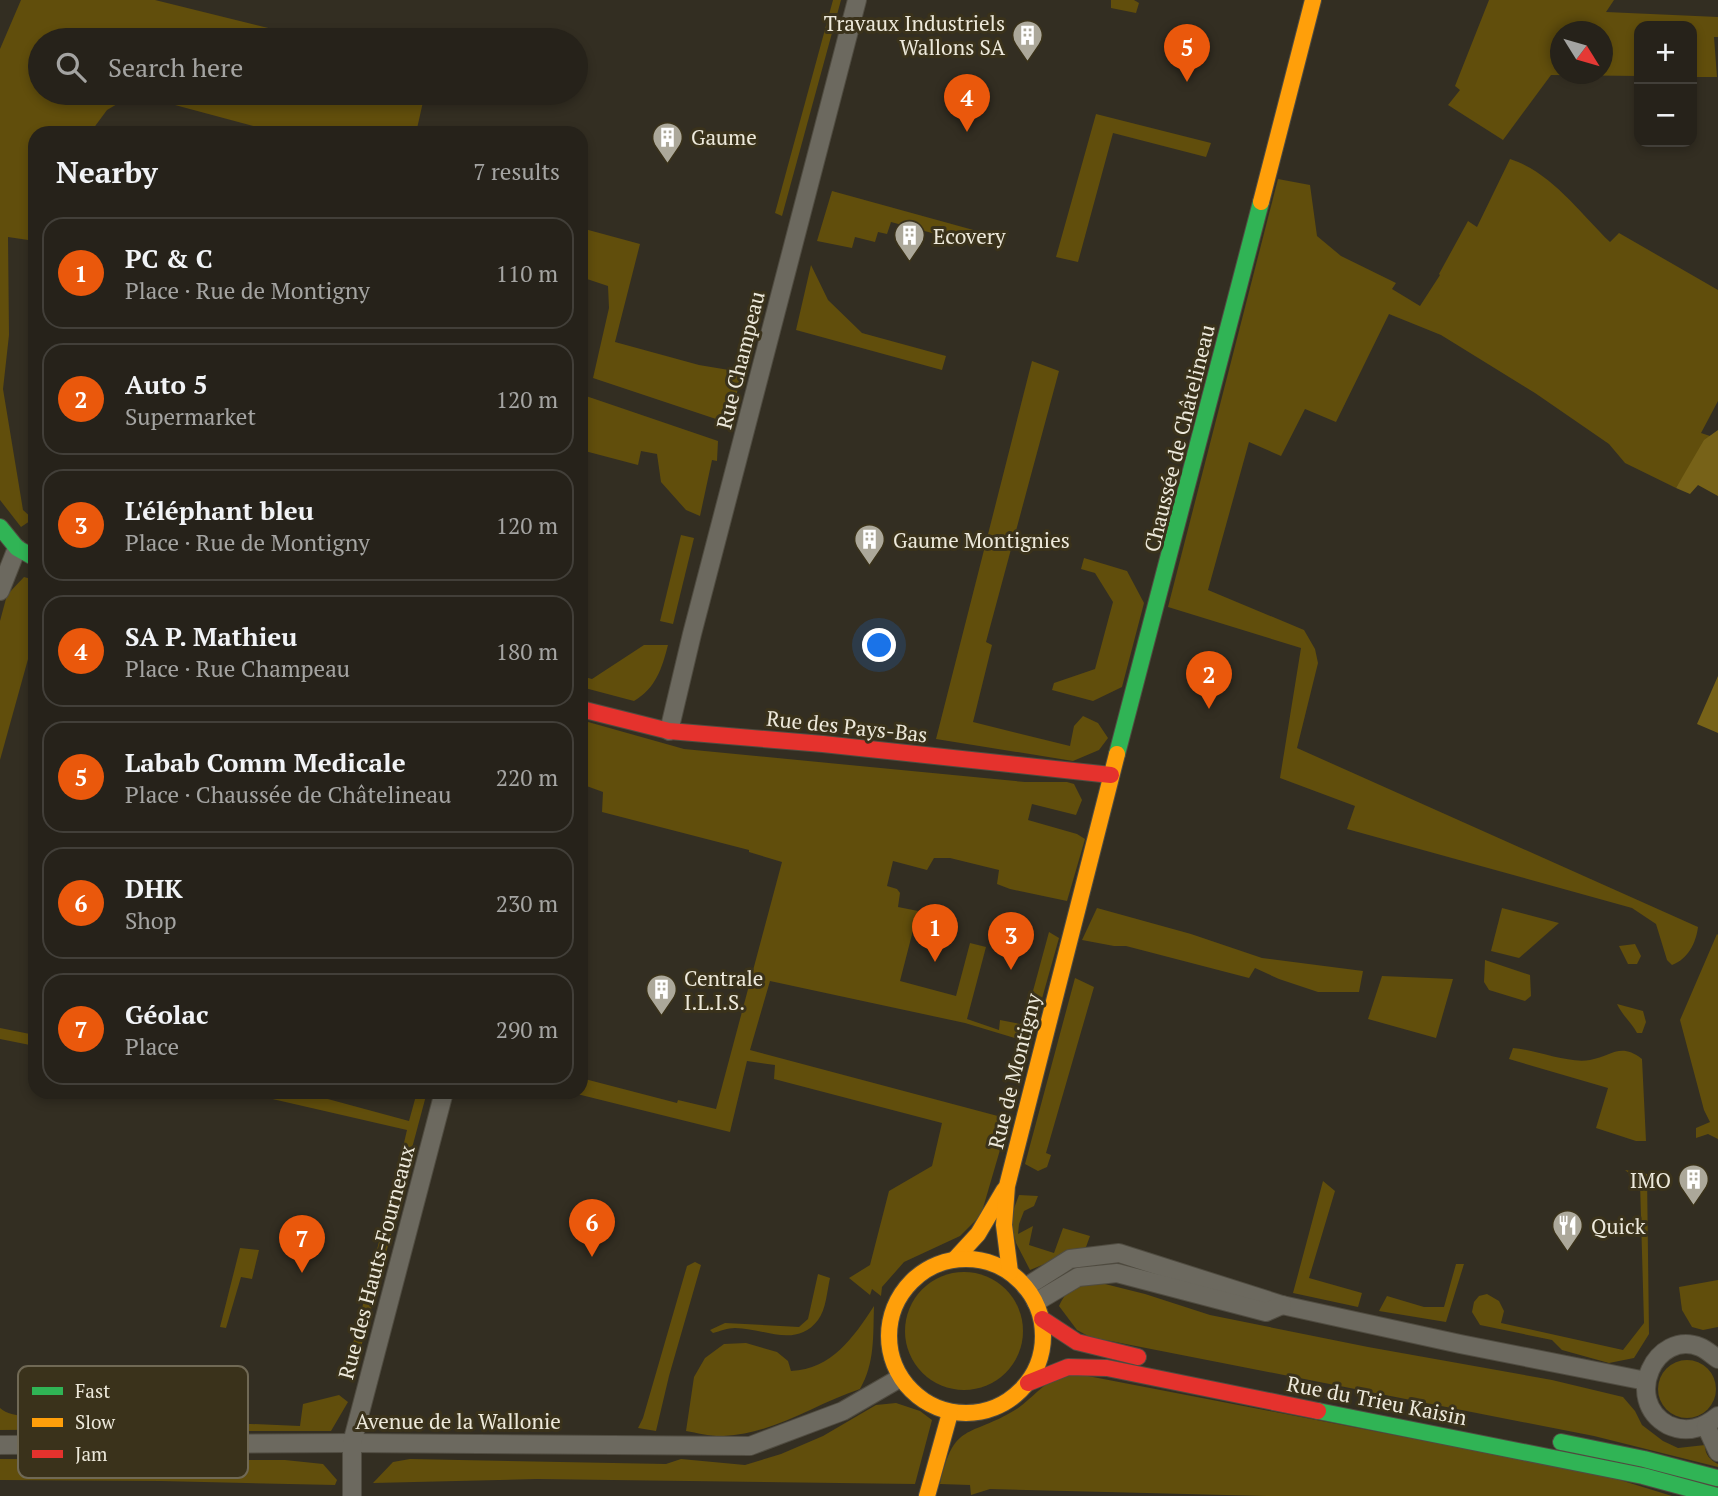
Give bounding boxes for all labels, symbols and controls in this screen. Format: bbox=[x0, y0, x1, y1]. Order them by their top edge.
place label: Travaux Industriels Wallons SA bbox=[824, 9, 1006, 61]
building icon: Travaux Industriels Wallons SA bbox=[1011, 18, 1045, 62]
north arrow bbox=[1550, 21, 1613, 84]
map controls bbox=[1634, 21, 1697, 147]
button: + bbox=[1634, 21, 1697, 84]
pin: 5 bbox=[1164, 24, 1210, 82]
search box bbox=[28, 28, 588, 105]
icon: search bbox=[52, 48, 90, 86]
text: Search here bbox=[108, 50, 243, 84]
pin: 4 bbox=[944, 74, 990, 132]
button: − bbox=[1634, 84, 1697, 147]
building icon: Gaume bbox=[651, 120, 685, 164]
place label: Gaume bbox=[691, 123, 757, 151]
text: Nearby bbox=[56, 152, 158, 192]
text: 7 results bbox=[473, 156, 560, 187]
building icon: Ecovery bbox=[893, 219, 927, 263]
place label: Ecovery bbox=[933, 222, 1006, 250]
text: PC & C bbox=[125, 241, 213, 275]
text: 1 bbox=[75, 258, 88, 289]
text: 110 m bbox=[496, 258, 558, 289]
text: Place · Rue de Montigny bbox=[125, 275, 370, 306]
street label: Rue Champeau bbox=[709, 288, 771, 432]
street label: Chaussée de Châtelineau bbox=[1137, 321, 1221, 555]
text: Auto 5 bbox=[125, 367, 208, 401]
text: 2 bbox=[75, 384, 88, 415]
text: 120 m bbox=[496, 384, 558, 415]
text: Supermarket bbox=[125, 401, 256, 432]
text: L'éléphant bleu bbox=[125, 493, 314, 527]
text: 3 bbox=[75, 510, 88, 541]
text: 120 m bbox=[496, 510, 558, 541]
building icon: Gaume Montignies bbox=[853, 523, 887, 567]
place label: Gaume Montignies bbox=[893, 526, 1070, 554]
text: Place · Rue de Montigny bbox=[125, 527, 370, 558]
text: SA P. Mathieu bbox=[125, 619, 297, 653]
your location bbox=[862, 628, 896, 662]
text: 4 bbox=[75, 636, 88, 667]
text: 180 m bbox=[496, 636, 558, 667]
pin: 2 bbox=[1186, 651, 1232, 709]
text: Place · Rue Champeau bbox=[125, 653, 350, 684]
street label: Rue des Pays-Bas bbox=[765, 704, 929, 748]
text: Labab Comm Medicale bbox=[125, 745, 406, 779]
text: 5 bbox=[75, 762, 88, 793]
text: 220 m bbox=[496, 762, 558, 793]
text: Place · Chaussée de Châtelineau bbox=[125, 779, 451, 810]
text: DHK bbox=[125, 871, 183, 905]
text: 6 bbox=[75, 888, 88, 919]
text: 230 m bbox=[496, 888, 558, 919]
pin: 1 bbox=[912, 904, 958, 962]
text: Shop bbox=[125, 905, 177, 936]
pin: 3 bbox=[988, 912, 1034, 970]
place label: Centrale I.L.I.S. bbox=[684, 964, 763, 1016]
building icon: Centrale I.L.I.S. bbox=[644, 973, 678, 1017]
street label: Rue de Montigny bbox=[981, 990, 1047, 1152]
text: Géolac bbox=[125, 997, 209, 1031]
text: 7 bbox=[75, 1014, 88, 1045]
text: 290 m bbox=[496, 1014, 558, 1045]
text: Place bbox=[125, 1031, 179, 1062]
street label: Rue des Hauts-Fourneaux bbox=[331, 1142, 421, 1382]
building icon: IMO bbox=[1677, 1163, 1711, 1207]
place label: IMO bbox=[1630, 1166, 1671, 1194]
pin: 6 bbox=[569, 1199, 615, 1257]
restaurant icon: Quick bbox=[1551, 1209, 1585, 1253]
place label: Quick bbox=[1591, 1212, 1646, 1240]
pin: 7 bbox=[279, 1215, 325, 1273]
legend bbox=[18, 1366, 248, 1478]
street label: Rue du Trieu Kaisin bbox=[1285, 1369, 1470, 1431]
text: Fast bbox=[75, 1378, 110, 1403]
street label: Avenue de la Wallonie bbox=[355, 1407, 561, 1435]
text: Slow bbox=[75, 1409, 116, 1434]
text: Jam bbox=[75, 1441, 108, 1466]

